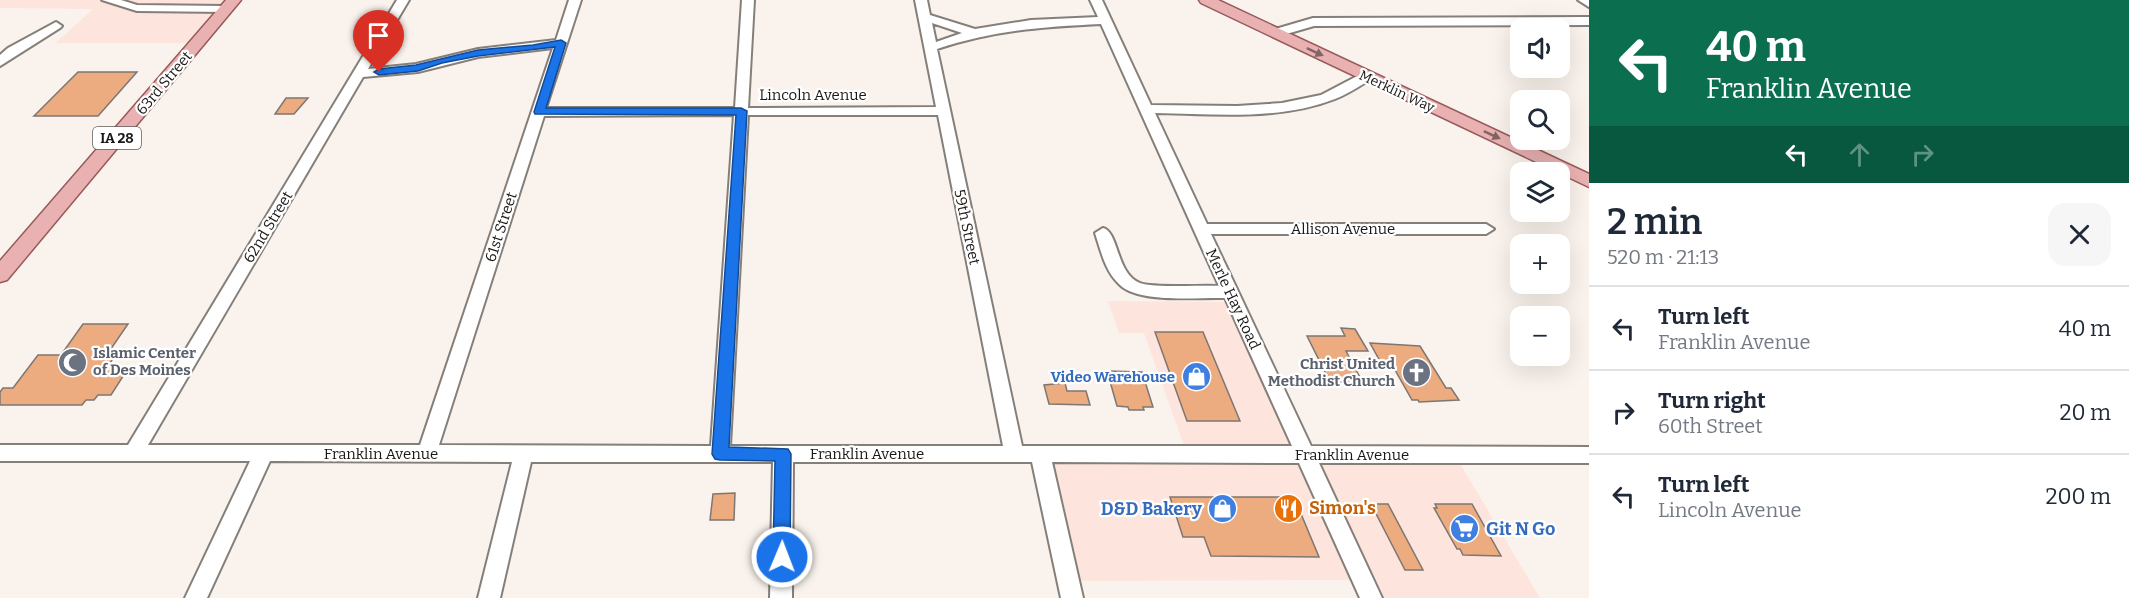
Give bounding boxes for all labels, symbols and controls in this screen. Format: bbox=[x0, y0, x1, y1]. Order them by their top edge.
pin bbox=[353, 10, 404, 72]
map controls bbox=[1510, 18, 1570, 366]
button: sound bbox=[1510, 18, 1570, 78]
icon: arrive bbox=[362, 19, 395, 52]
text: 40 m bbox=[1706, 22, 1806, 72]
icon: left bbox=[1607, 24, 1685, 102]
street label: 63rd Street bbox=[132, 47, 196, 118]
one-way arrow bbox=[1307, 47, 1324, 56]
street label: Merklin Way bbox=[1356, 67, 1438, 117]
text: Franklin Avenue bbox=[1706, 73, 1912, 105]
street label: Lincoln Avenue bbox=[759, 86, 867, 104]
button: search bbox=[1510, 90, 1570, 150]
road number: IA 28 bbox=[93, 127, 141, 149]
one-way arrow bbox=[1483, 131, 1500, 140]
icon: left bbox=[1780, 138, 1813, 171]
icon: ahead bbox=[1843, 138, 1876, 171]
icon: right bbox=[1906, 138, 1939, 171]
button: layers bbox=[1510, 162, 1570, 222]
street label: 62nd Street bbox=[240, 187, 297, 266]
street label: 59th Street bbox=[950, 188, 984, 267]
street label: 61st Street bbox=[481, 189, 521, 264]
text: 2 min bbox=[1607, 200, 1702, 244]
button: close bbox=[2048, 203, 2111, 266]
street label: Allison Avenue bbox=[1291, 220, 1395, 238]
button: + bbox=[1510, 234, 1570, 294]
text: 520 m · 21:13 bbox=[1607, 245, 1719, 269]
street label: Merle Hay Road bbox=[1202, 246, 1264, 352]
text: Turn left bbox=[1658, 303, 1750, 330]
button: − bbox=[1510, 306, 1570, 366]
icon: left bbox=[1607, 312, 1640, 345]
text: 40 m bbox=[2059, 315, 2111, 342]
text: Franklin Avenue bbox=[1658, 330, 1810, 354]
place label: Islamic Center of Des Moines bbox=[93, 344, 196, 379]
mosque icon: Islamic Center of Des Moines bbox=[56, 346, 88, 378]
place label: Christ United Methodist Church bbox=[1268, 355, 1395, 390]
church icon: Christ United Methodist Church bbox=[1400, 357, 1432, 389]
shop icon: Video Warehouse bbox=[1180, 361, 1212, 393]
place label: Video Warehouse bbox=[1050, 368, 1175, 386]
text: Turn right bbox=[1658, 387, 1766, 414]
icon: right bbox=[1607, 396, 1640, 429]
text: 20 m bbox=[2060, 399, 2111, 426]
text: 60th Street bbox=[1658, 414, 1763, 438]
street label: Franklin Avenue bbox=[324, 445, 438, 463]
street label: Franklin Avenue bbox=[810, 445, 924, 463]
street label: Franklin Avenue bbox=[1295, 446, 1409, 464]
text: Turn left bbox=[1658, 471, 1750, 498]
icon: left bbox=[1607, 480, 1640, 513]
text: 200 m bbox=[2045, 483, 2111, 510]
restaurant icon: Simon's bbox=[1272, 492, 1304, 524]
shop icon: D&D Bakery bbox=[1207, 493, 1239, 525]
place label: Simon's bbox=[1309, 497, 1376, 519]
place label: D&D Bakery bbox=[1101, 498, 1203, 520]
text: Lincoln Avenue bbox=[1658, 498, 1801, 522]
supermarket icon: Git N Go bbox=[1449, 513, 1481, 545]
place label: Git N Go bbox=[1486, 518, 1555, 540]
position arrow bbox=[750, 525, 814, 589]

